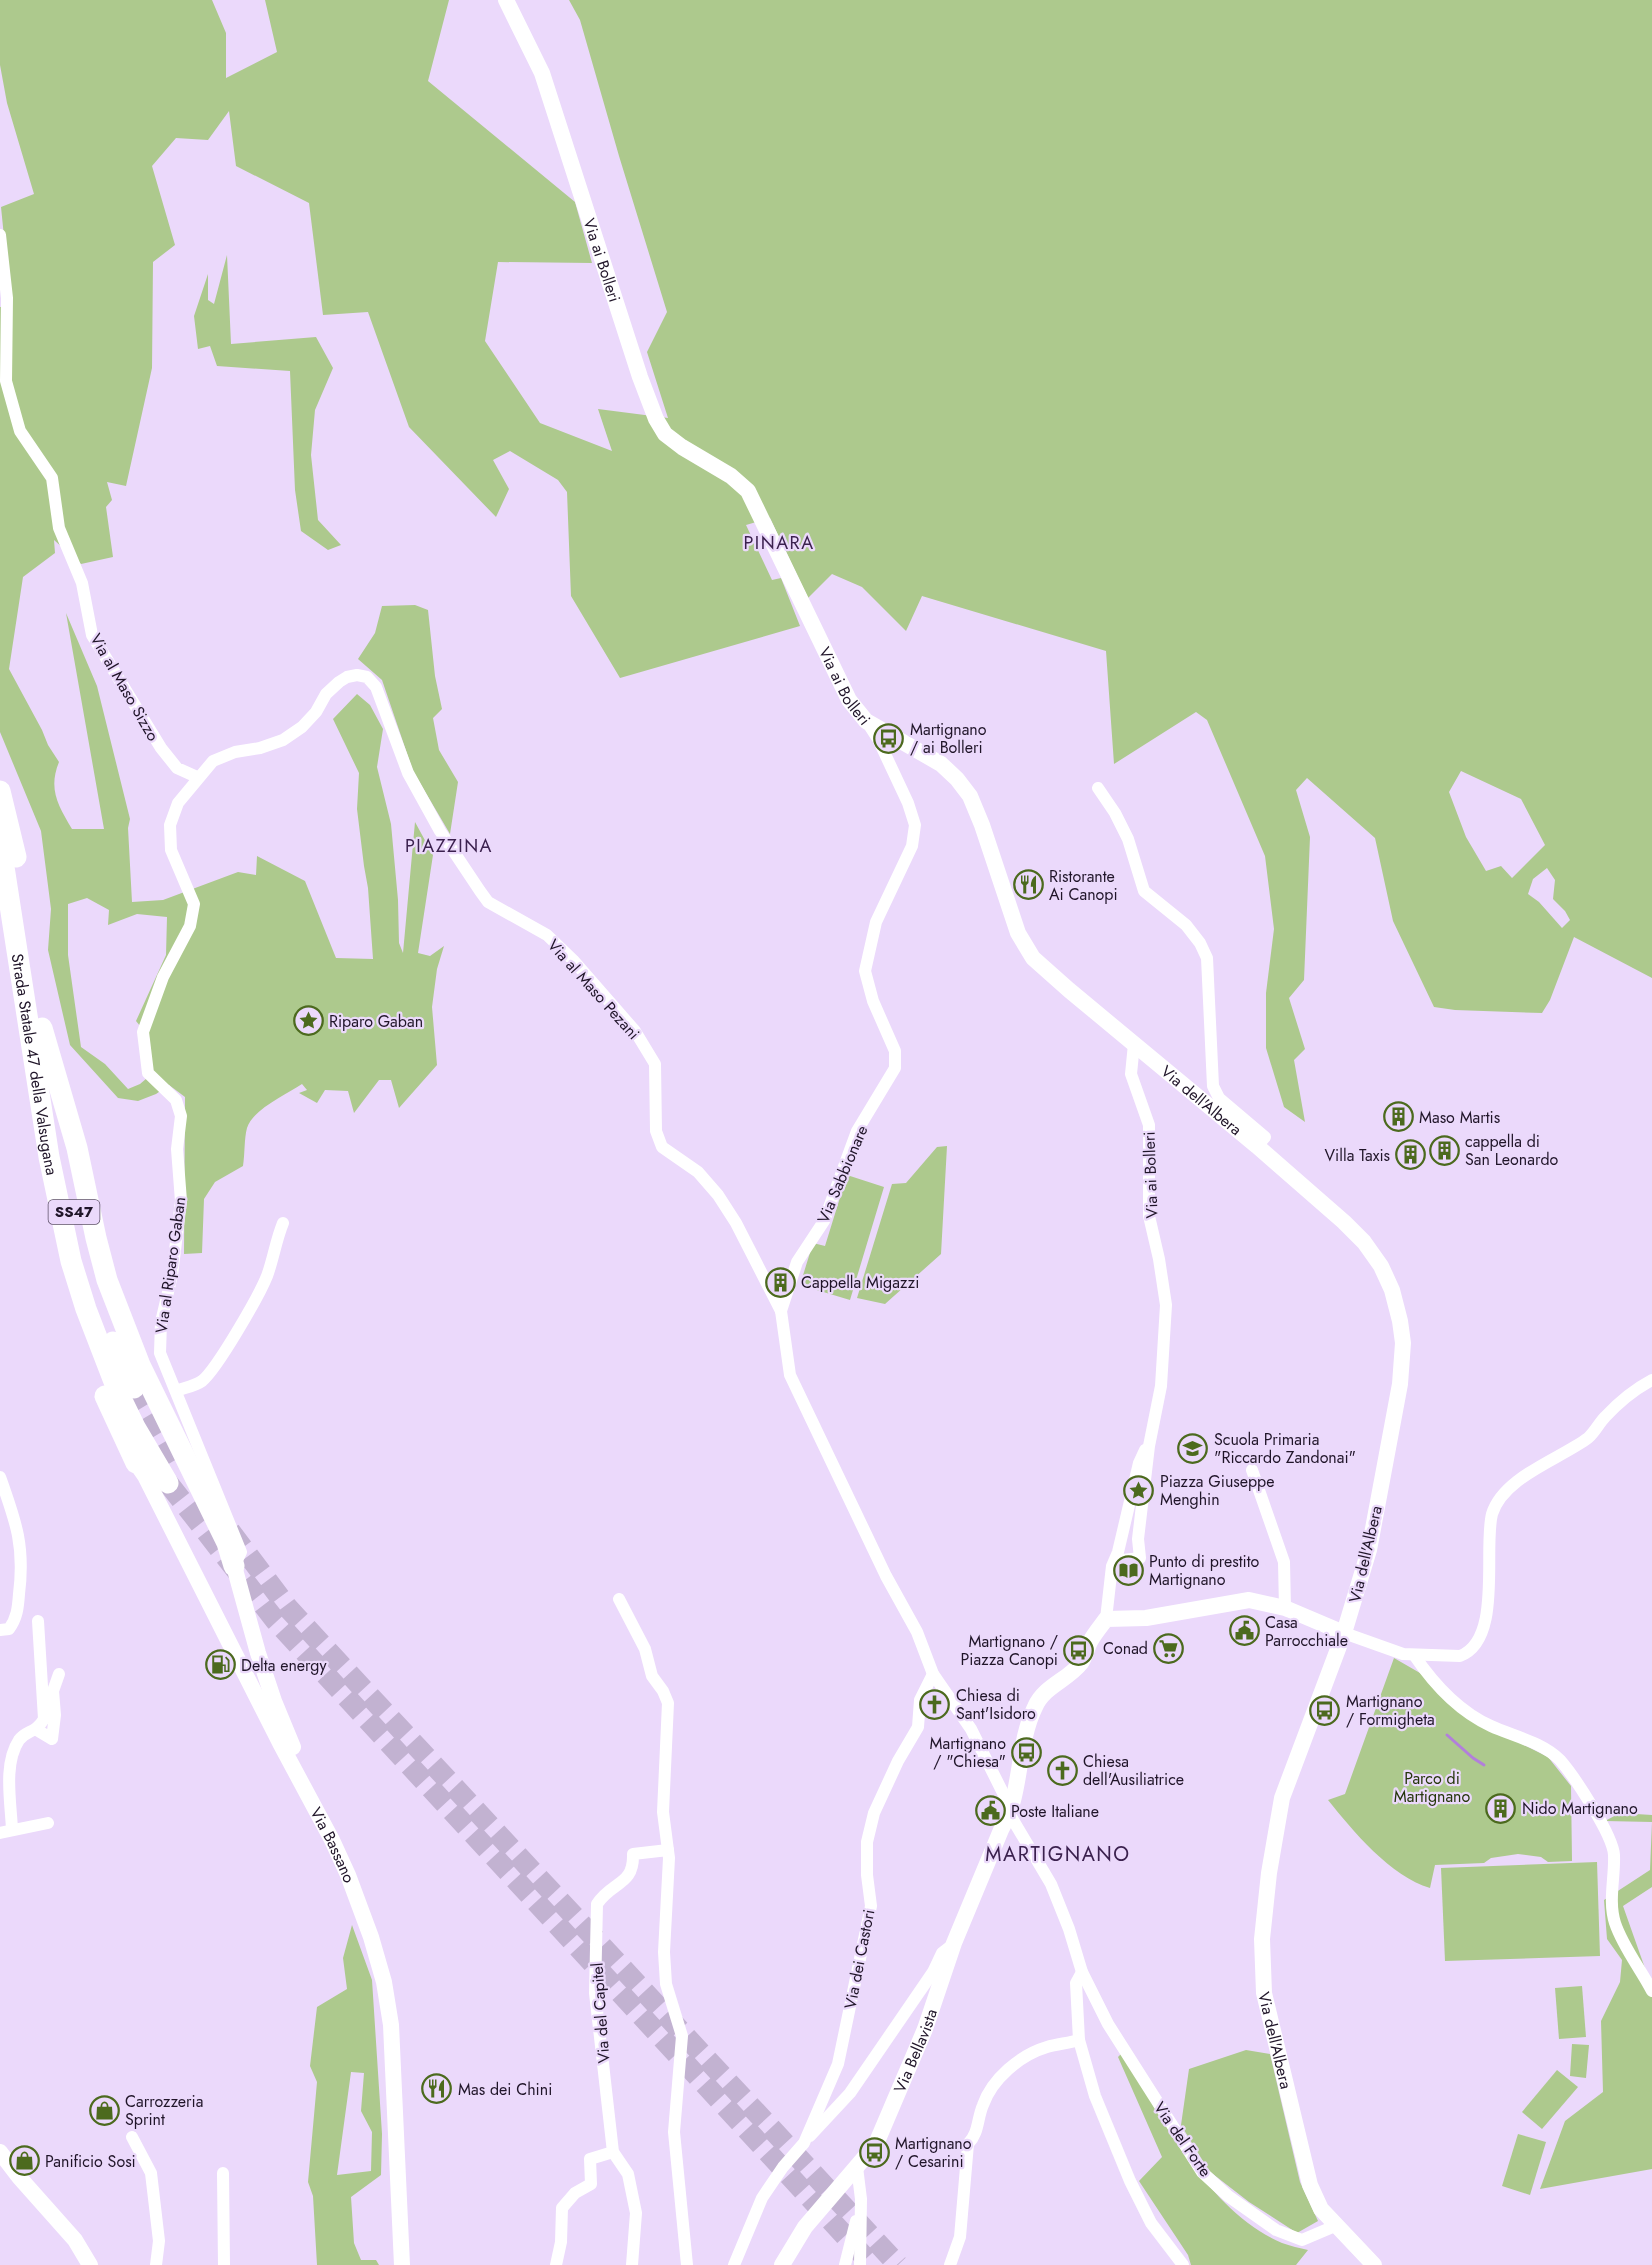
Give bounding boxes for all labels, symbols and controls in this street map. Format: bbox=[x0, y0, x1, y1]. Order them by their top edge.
street label: Via ai Bolleri bbox=[578, 215, 626, 305]
district label: PINARA bbox=[743, 530, 815, 556]
street label: Via al Maso Sizzo bbox=[84, 629, 165, 745]
street label: Via ai Bolleri bbox=[813, 643, 876, 730]
place label: Martignano / ai Bolleri bbox=[910, 718, 987, 759]
bus stop icon: Martignano / ai Bolleri bbox=[873, 722, 905, 754]
district label: PIAZZINA bbox=[405, 833, 493, 859]
place label: Ristorante Ai Canopi bbox=[1049, 865, 1118, 906]
restaurant icon: Ristorante Ai Canopi bbox=[1012, 869, 1044, 901]
street label: Via al Maso Pezani bbox=[542, 934, 645, 1045]
street label: Strada Statale 47 della Valsugana bbox=[6, 952, 64, 1177]
place icon: Riparo Gaban bbox=[292, 1005, 324, 1037]
place label: Riparo Gaban bbox=[329, 1010, 423, 1033]
street label: Via dell'Albera bbox=[1156, 1060, 1247, 1141]
building icon: Maso Martis bbox=[1382, 1101, 1414, 1133]
place label: Maso Martis bbox=[1419, 1106, 1500, 1129]
street label: Via Sabbionare bbox=[811, 1122, 873, 1227]
place label: cappella di San Leonardo bbox=[1465, 1130, 1559, 1171]
street label: Via ai Bolleri bbox=[1137, 1131, 1164, 1219]
building icon: cappella di San Leonardo bbox=[1428, 1134, 1460, 1166]
building icon: Villa Taxis bbox=[1395, 1139, 1427, 1171]
place label: Villa Taxis bbox=[1325, 1144, 1390, 1167]
street label: Via al Riparo Gaban bbox=[150, 1195, 191, 1335]
road number: SS47 bbox=[48, 1200, 100, 1224]
building icon: Cappella Migazzi bbox=[764, 1266, 796, 1298]
place label: Cappella Migazzi bbox=[801, 1271, 919, 1294]
place label: Scuola Primaria "Riccardo Zandonai" bbox=[1214, 1428, 1356, 1469]
school or university icon: Scuola Primaria "Riccardo Zandonai" bbox=[1177, 1432, 1209, 1464]
place label: Piazza Giuseppe Menghin bbox=[1160, 1470, 1274, 1511]
place icon: Piazza Giuseppe Menghin bbox=[1123, 1474, 1155, 1506]
street label: Via dell'Albera bbox=[1343, 1503, 1388, 1605]
place label: Punto di prestito Martignano bbox=[1149, 1550, 1260, 1591]
library icon: Punto di prestito Martignano bbox=[1112, 1554, 1144, 1586]
place label: Casa Parrocchiale bbox=[1265, 1611, 1348, 1652]
public building icon: Casa Parrocchiale bbox=[1228, 1615, 1260, 1647]
place label: Martignano / Piazza Canopi bbox=[961, 1630, 1058, 1671]
supermarket icon: Conad bbox=[1153, 1632, 1185, 1664]
bus stop icon: Martignano / Piazza Canopi bbox=[1063, 1634, 1095, 1666]
place label: Conad bbox=[1103, 1637, 1148, 1660]
fuel station icon: Delta energy bbox=[204, 1649, 236, 1681]
place label: Delta energy bbox=[241, 1654, 327, 1677]
place label: Chiesa di Sant'Isidoro bbox=[956, 1684, 1036, 1725]
church icon: Chiesa di Sant'Isidoro bbox=[919, 1688, 951, 1720]
place label: Martignano / Formigheta bbox=[1346, 1690, 1435, 1731]
bus stop icon: Martignano / Formigheta bbox=[1309, 1694, 1341, 1726]
place label: Martignano / "Chiesa" bbox=[930, 1732, 1006, 1773]
bus stop icon: Martignano / "Chiesa" bbox=[1011, 1736, 1043, 1768]
place label: Chiesa dell'Ausiliatrice bbox=[1083, 1750, 1184, 1791]
church icon: Chiesa dell'Ausiliatrice bbox=[1046, 1754, 1078, 1786]
park label: Parco di Martignano bbox=[1394, 1767, 1471, 1808]
building icon: Nido Martignano bbox=[1485, 1792, 1517, 1824]
public building icon: Poste Italiane bbox=[974, 1795, 1006, 1827]
place label: Nido Martignano bbox=[1522, 1797, 1638, 1820]
place label: Poste Italiane bbox=[1011, 1800, 1099, 1823]
street label: Via Bassano bbox=[304, 1803, 361, 1886]
district label: MARTIGNANO bbox=[985, 1840, 1131, 1869]
street label: Via dei Castori bbox=[839, 1907, 880, 2011]
street label: Via del Capitel bbox=[586, 1962, 615, 2064]
street label: Via dell'Albera bbox=[1252, 1990, 1298, 2091]
street label: Via Bellavista bbox=[888, 2006, 943, 2096]
restaurant icon: Mas dei Chini bbox=[421, 2073, 453, 2105]
place label: Mas dei Chini bbox=[458, 2078, 552, 2101]
place label: Carrozzeria Sprint bbox=[125, 2090, 203, 2131]
shop icon: Carrozzeria Sprint bbox=[88, 2094, 120, 2126]
street label: Via del Forte bbox=[1148, 2097, 1217, 2181]
place label: Martignano / Cesarini bbox=[895, 2132, 972, 2173]
bus stop icon: Martignano / Cesarini bbox=[858, 2136, 890, 2168]
shop icon: Panificio Sosi bbox=[8, 2145, 40, 2177]
place label: Panificio Sosi bbox=[45, 2150, 136, 2173]

